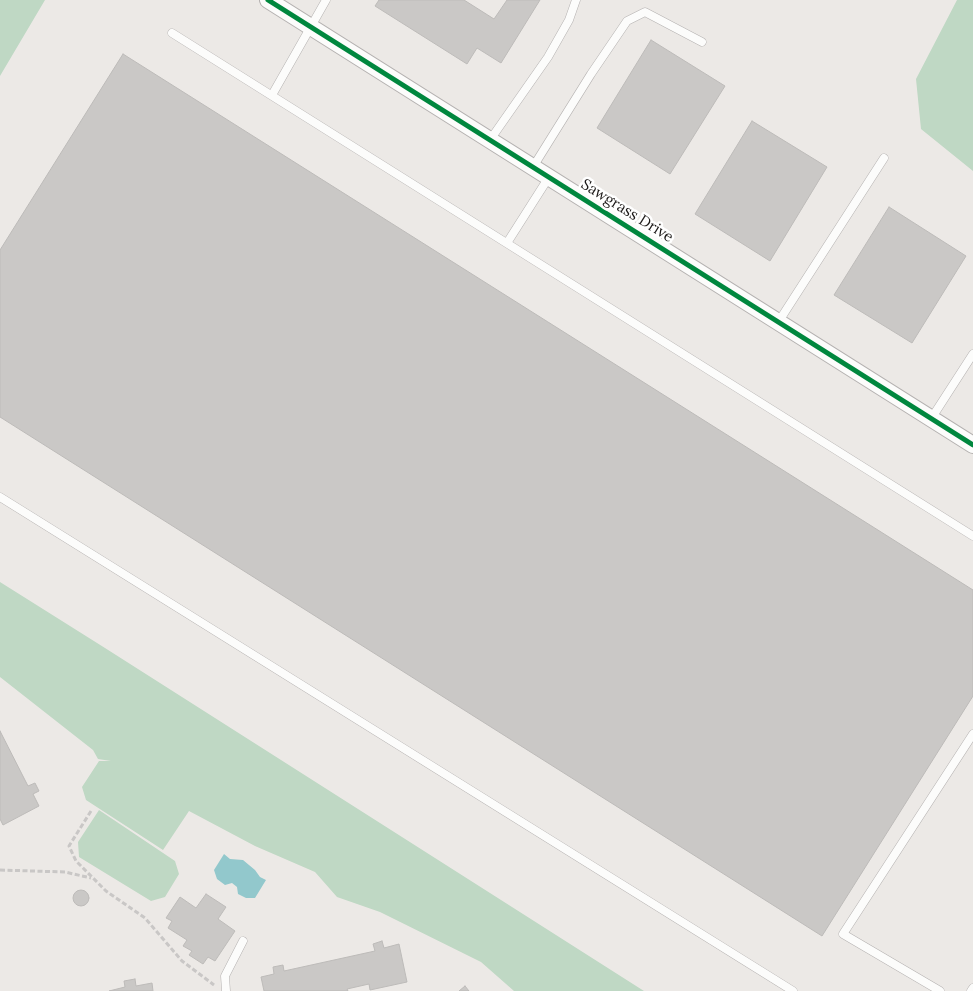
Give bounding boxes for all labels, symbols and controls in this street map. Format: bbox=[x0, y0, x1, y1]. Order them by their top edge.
street label: Sawgrass Drive bbox=[577, 175, 677, 247]

